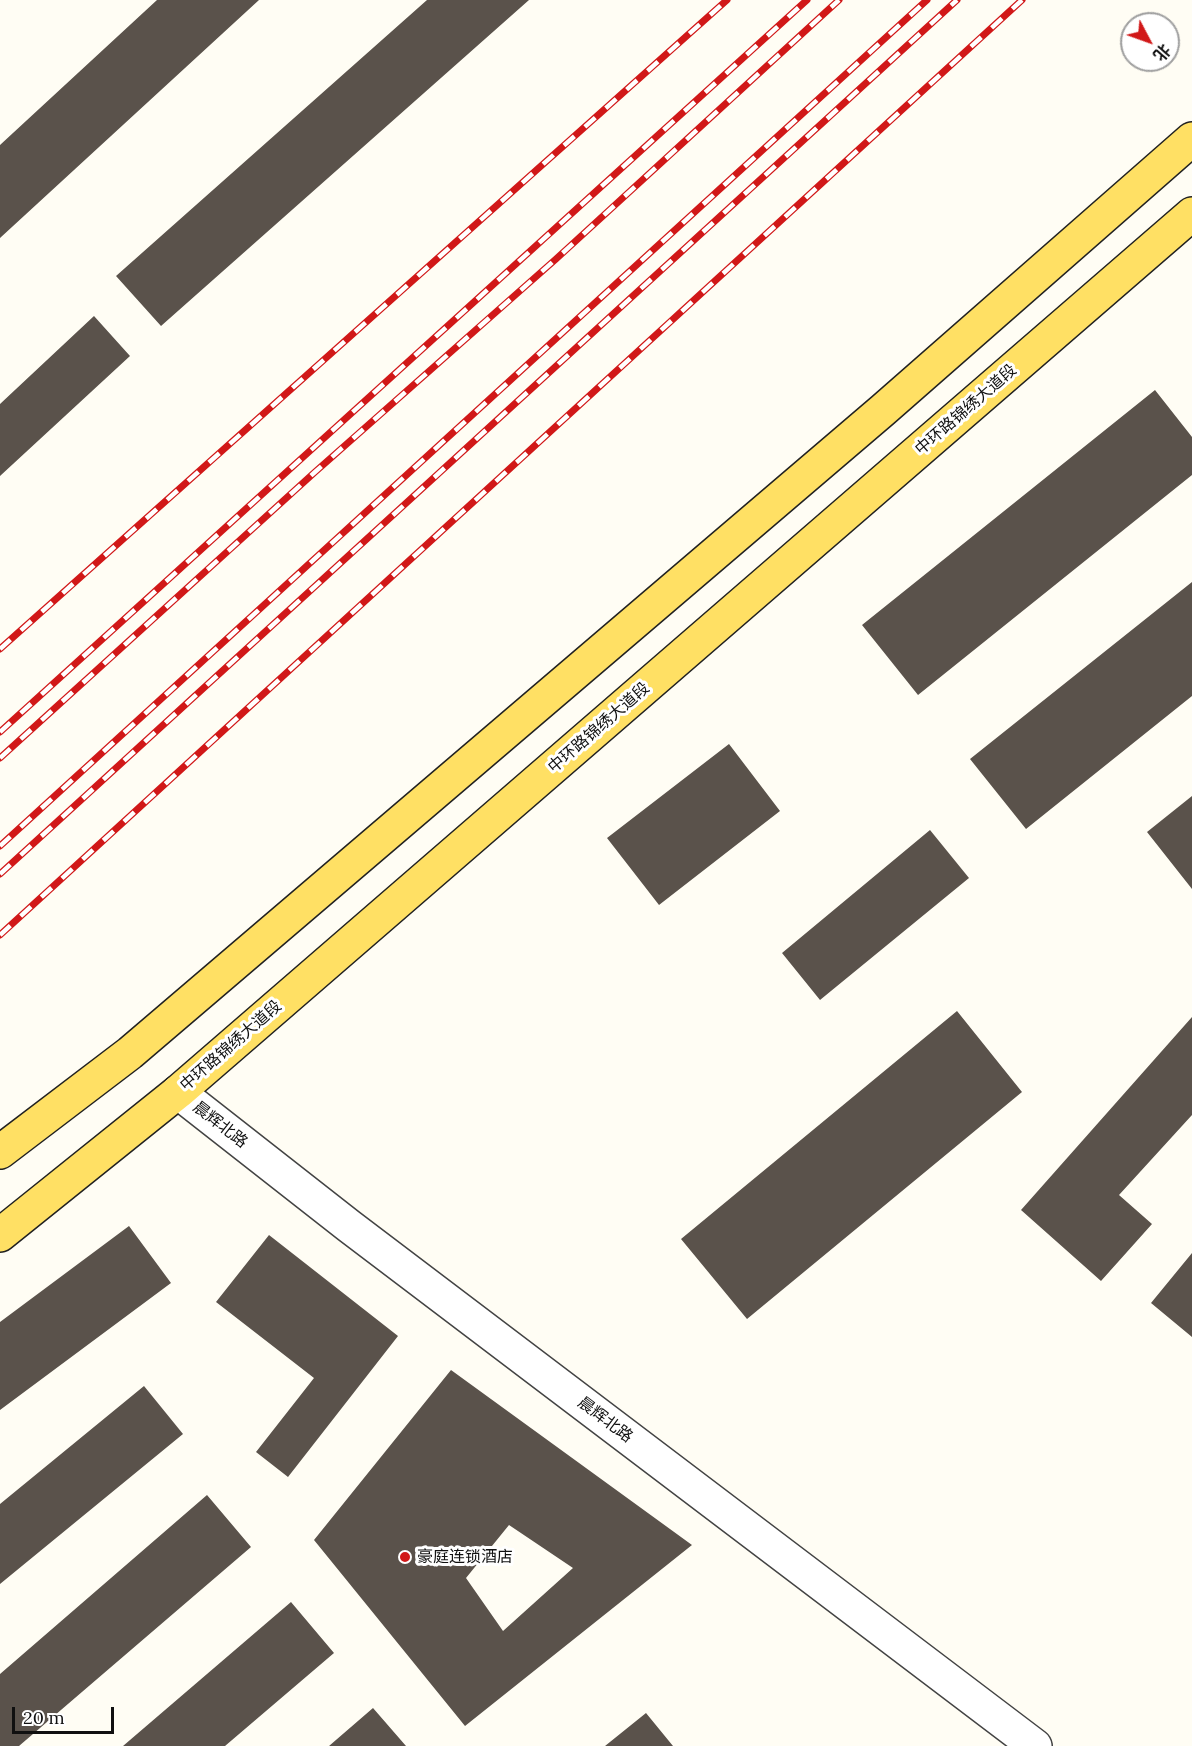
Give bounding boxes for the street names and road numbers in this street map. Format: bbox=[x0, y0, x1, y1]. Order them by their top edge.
street label: 中环路锦绣大道段 bbox=[911, 361, 1021, 459]
street label: 中环路锦绣大道段 bbox=[544, 679, 654, 777]
street label: 中环路锦绣大道段 bbox=[176, 997, 286, 1095]
street label: 晨辉北路 bbox=[189, 1098, 251, 1152]
street label: 晨辉北路 bbox=[574, 1393, 636, 1447]

